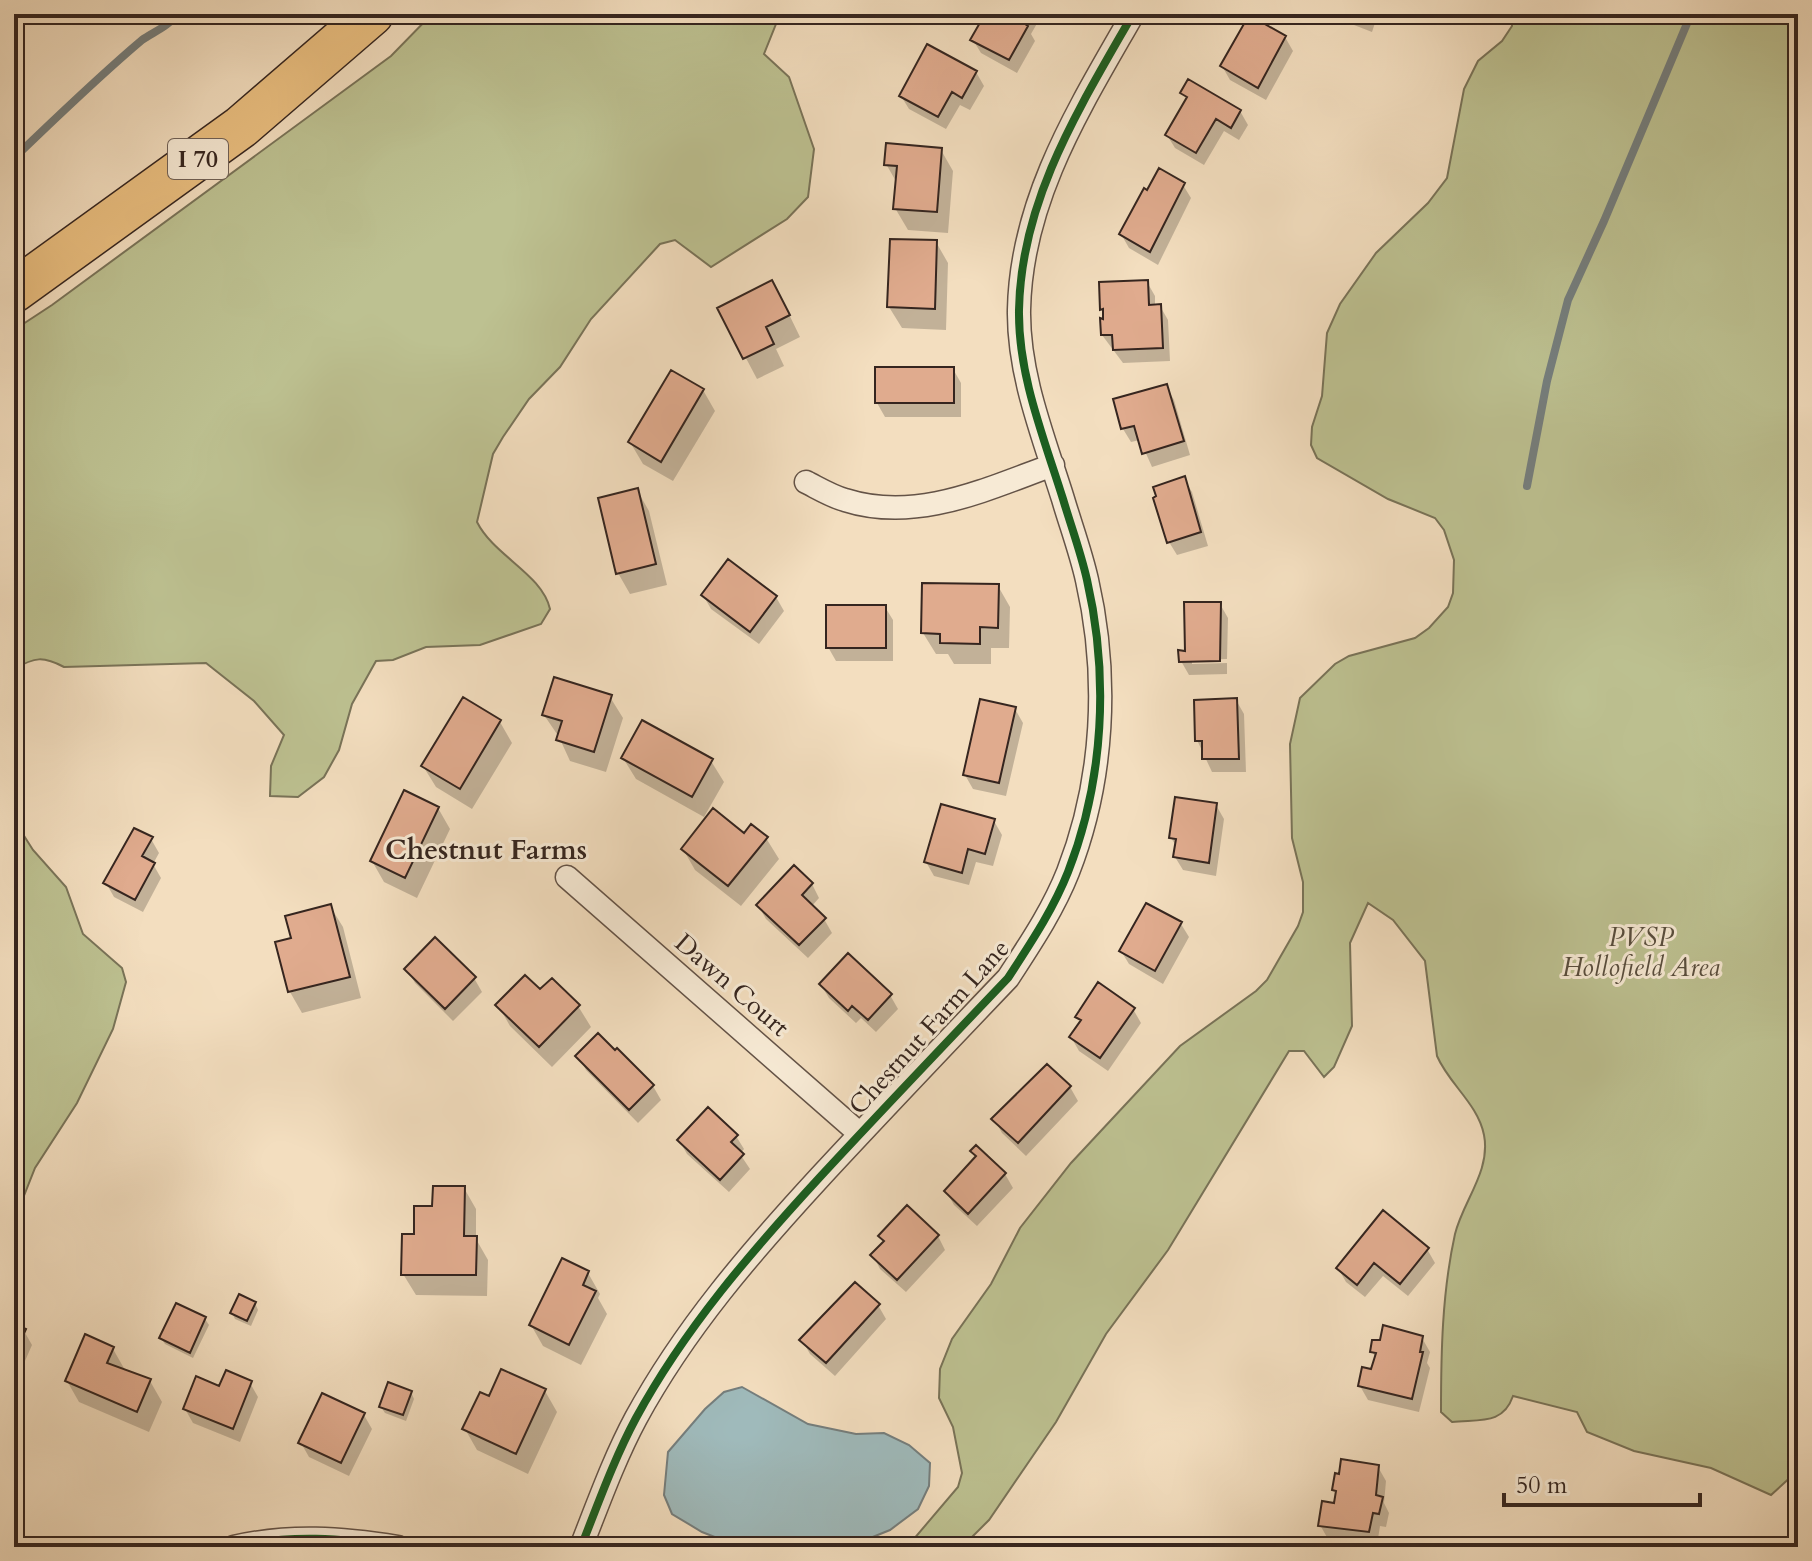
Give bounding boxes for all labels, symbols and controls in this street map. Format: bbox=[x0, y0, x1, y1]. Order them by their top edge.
road number: I 70 bbox=[168, 139, 228, 179]
district label: Chestnut Farms bbox=[385, 831, 587, 869]
park label: PVSP Hollofield Area bbox=[1562, 920, 1720, 985]
street label: Dawn Court bbox=[667, 926, 797, 1044]
street label: Chestnut Farm Lane bbox=[841, 932, 1017, 1122]
scale bar bbox=[1504, 1457, 1700, 1507]
text: 50 m bbox=[1516, 1469, 1568, 1502]

